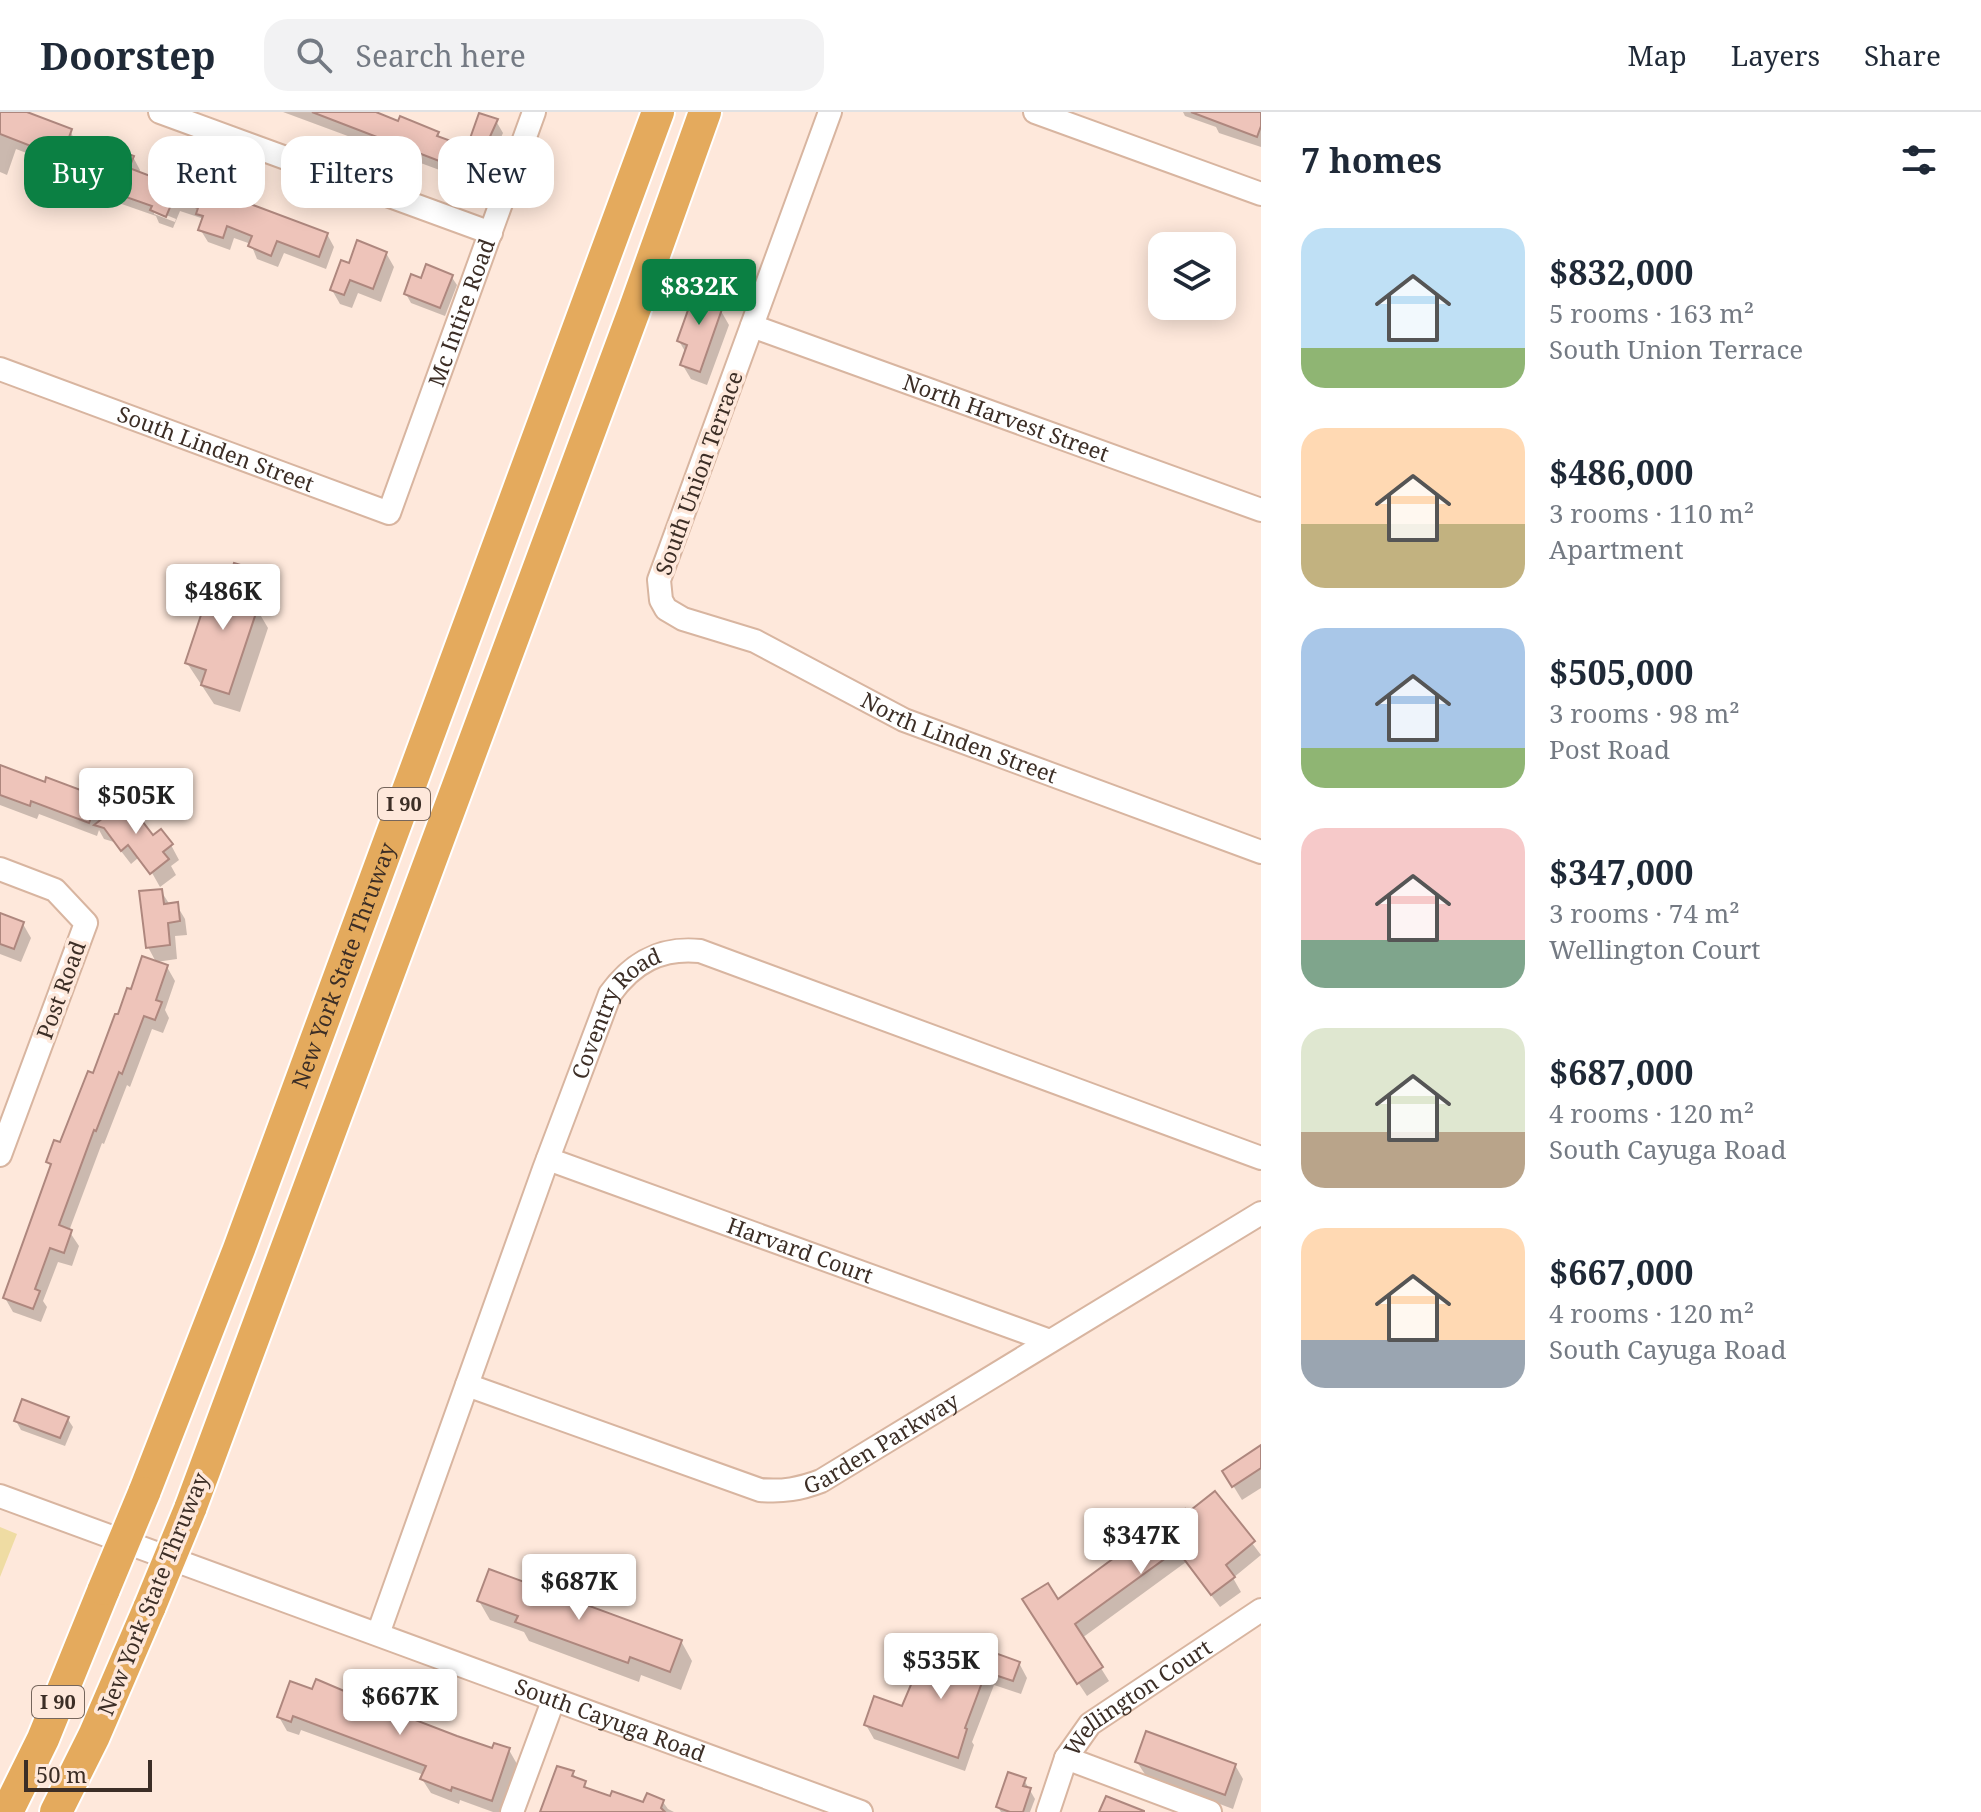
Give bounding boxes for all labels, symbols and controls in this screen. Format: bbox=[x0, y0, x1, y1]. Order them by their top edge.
search box bbox=[264, 19, 824, 91]
text: Doorstep bbox=[40, 29, 216, 81]
icon: search bbox=[292, 33, 336, 77]
text: Search here bbox=[356, 35, 526, 76]
text: Map bbox=[1628, 36, 1687, 74]
text: Layers bbox=[1731, 36, 1820, 74]
text: Share bbox=[1864, 36, 1941, 74]
chip: Buy bbox=[24, 136, 132, 208]
chip: Rent bbox=[148, 136, 265, 208]
chip: Filters bbox=[281, 136, 422, 208]
chip: New bbox=[438, 136, 554, 208]
text: 7 homes bbox=[1301, 137, 1442, 183]
icon: filters bbox=[1897, 138, 1941, 182]
map controls bbox=[1148, 232, 1236, 320]
button: layers bbox=[1148, 232, 1236, 320]
street label: Mc Intire Road bbox=[420, 234, 501, 390]
text: $832,000 bbox=[1549, 249, 1693, 295]
pin: $832K bbox=[643, 259, 755, 327]
icon: home bbox=[1365, 260, 1461, 356]
text: $832K bbox=[660, 267, 738, 303]
text: 5 rooms · 163 m² bbox=[1549, 295, 1754, 331]
text: South Union Terrace bbox=[1549, 331, 1803, 367]
street label: South Union Terrace bbox=[647, 366, 749, 579]
street label: North Harvest Street bbox=[899, 366, 1114, 468]
street label: South Linden Street bbox=[113, 398, 319, 498]
text: $486,000 bbox=[1549, 449, 1693, 495]
icon: home bbox=[1365, 460, 1461, 556]
text: 3 rooms · 110 m² bbox=[1549, 495, 1754, 531]
text: Apartment bbox=[1549, 531, 1684, 567]
pin: $486K bbox=[167, 564, 279, 632]
text: $486K bbox=[184, 572, 262, 608]
text: $505,000 bbox=[1549, 649, 1693, 695]
icon: home bbox=[1365, 660, 1461, 756]
street label: North Linden Street bbox=[856, 684, 1062, 789]
text: 3 rooms · 98 m² bbox=[1549, 695, 1740, 731]
text: Post Road bbox=[1549, 731, 1670, 767]
pin: $505K bbox=[80, 768, 192, 836]
text: $505K bbox=[97, 776, 175, 812]
road number: I 90 bbox=[378, 788, 430, 820]
street label: New York State Thruway bbox=[284, 838, 402, 1092]
text: $347,000 bbox=[1549, 849, 1693, 895]
icon: home bbox=[1365, 860, 1461, 956]
text: 3 rooms · 74 m² bbox=[1549, 895, 1740, 931]
text: Wellington Court bbox=[1549, 931, 1760, 967]
street label: Post Road bbox=[28, 936, 92, 1043]
street label: Coventry Road bbox=[563, 939, 665, 1083]
text: $687,000 bbox=[1549, 1049, 1693, 1095]
icon: home bbox=[1365, 1060, 1461, 1156]
text: 4 rooms · 120 m² bbox=[1549, 1095, 1754, 1131]
text: South Cayuga Road bbox=[1549, 1131, 1786, 1167]
street label: Harvard Court bbox=[723, 1209, 878, 1290]
text: $667,000 bbox=[1549, 1249, 1693, 1295]
icon: home bbox=[1365, 1260, 1461, 1356]
text: 4 rooms · 120 m² bbox=[1549, 1295, 1754, 1331]
text: South Cayuga Road bbox=[1549, 1331, 1786, 1367]
street label: Garden Parkway bbox=[799, 1385, 964, 1500]
street label: New York State Thruway bbox=[90, 1467, 215, 1720]
pin: $347K bbox=[1085, 1508, 1197, 1576]
text: $347K bbox=[1102, 1516, 1180, 1552]
pin: $687K bbox=[523, 1554, 635, 1622]
text: $687K bbox=[540, 1562, 618, 1598]
street label: Wellington Court bbox=[1056, 1631, 1217, 1762]
pin: $535K bbox=[885, 1633, 997, 1701]
text: $535K bbox=[902, 1641, 980, 1677]
pin: $667K bbox=[344, 1669, 456, 1737]
street label: South Cayuga Road bbox=[511, 1670, 711, 1768]
text: $667K bbox=[361, 1677, 439, 1713]
road number: I 90 bbox=[32, 1686, 84, 1718]
scale bar bbox=[24, 1756, 152, 1792]
text: 50 m bbox=[36, 1759, 87, 1789]

